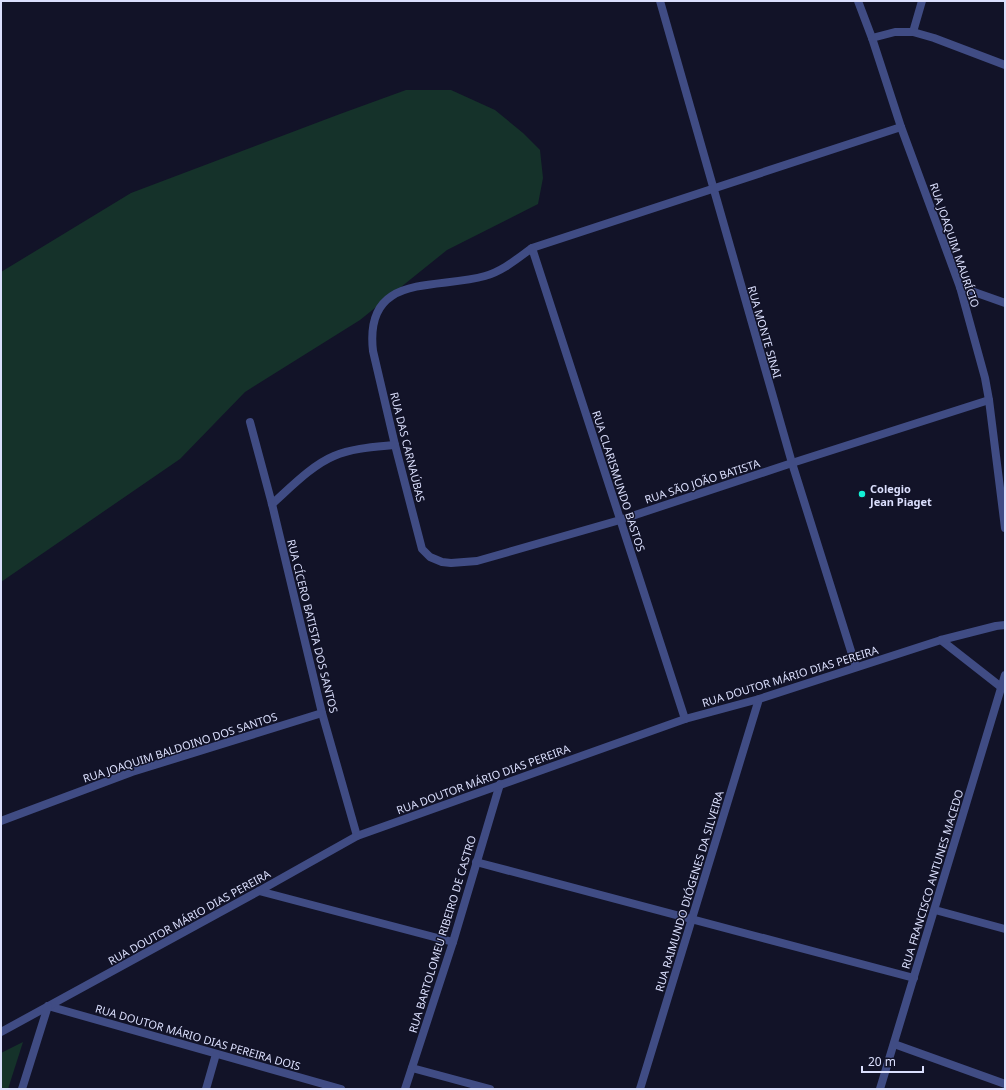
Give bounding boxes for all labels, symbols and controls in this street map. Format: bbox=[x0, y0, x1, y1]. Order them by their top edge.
street label: RUA JOAQUIM MAURÍCIO bbox=[927, 181, 983, 309]
street label: RUA MONTE SINAI bbox=[745, 284, 785, 380]
street label: RUA DAS CARNAÚBAS bbox=[387, 390, 429, 504]
street label: RUA CLARISMUNDO BASTOS bbox=[589, 408, 649, 554]
street label: RUA SÃO JOÃO BATISTA bbox=[642, 455, 762, 507]
place label: Colegio Jean Piaget bbox=[869, 481, 932, 509]
marker: Colegio Jean Piaget bbox=[857, 489, 867, 499]
street label: RUA CÍCERO BATISTA DOS SANTOS bbox=[284, 537, 342, 715]
street label: RUA DOUTOR MÁRIO DIAS PEREIRA bbox=[700, 642, 881, 710]
street label: RUA JOAQUIM BALDOINO DOS SANTOS bbox=[81, 708, 279, 786]
street label: RUA DOUTOR MÁRIO DIAS PEREIRA bbox=[394, 740, 573, 817]
street label: RUA FRANCISCO ANTUNES MACEDO bbox=[898, 787, 966, 971]
street label: RUA RAIMUNDO DIÓGENES DA SILVEIRA bbox=[651, 788, 727, 993]
street label: RUA BARTOLOMEU RIBEIRO DE CASTRO bbox=[405, 833, 479, 1035]
street label: RUA DOUTOR MÁRIO DIAS PEREIRA bbox=[105, 865, 274, 968]
street label: RUA DOUTOR MÁRIO DIAS PEREIRA DOIS bbox=[94, 1000, 302, 1074]
scale bar bbox=[862, 1048, 923, 1074]
text: 20 m bbox=[868, 1053, 896, 1070]

